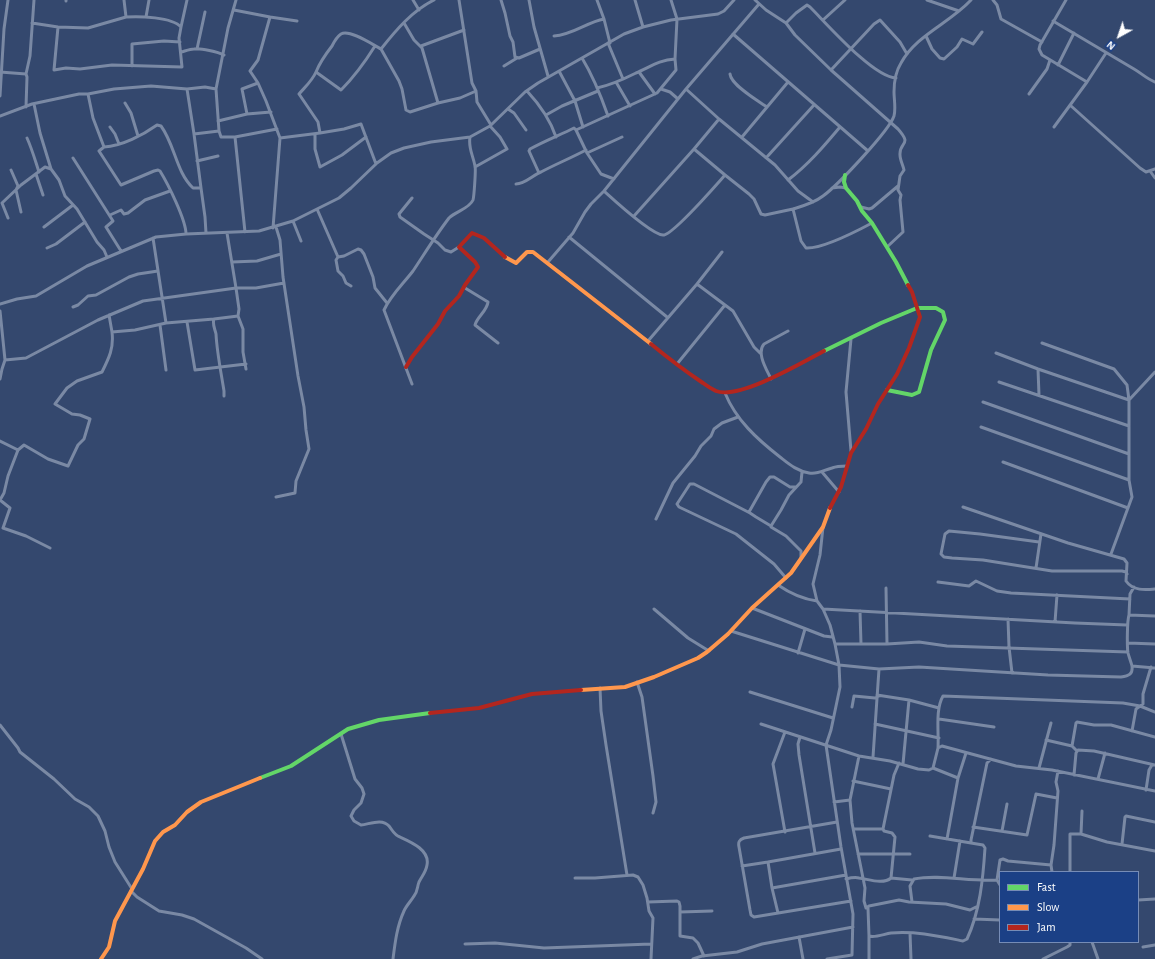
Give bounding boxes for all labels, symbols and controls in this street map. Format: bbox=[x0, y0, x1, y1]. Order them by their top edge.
north arrow bbox=[1099, 16, 1139, 56]
text: N bbox=[1104, 39, 1117, 52]
legend bbox=[999, 871, 1139, 943]
text: Fast bbox=[1037, 881, 1056, 893]
text: Slow bbox=[1037, 901, 1059, 913]
text: Jam bbox=[1037, 921, 1056, 933]

